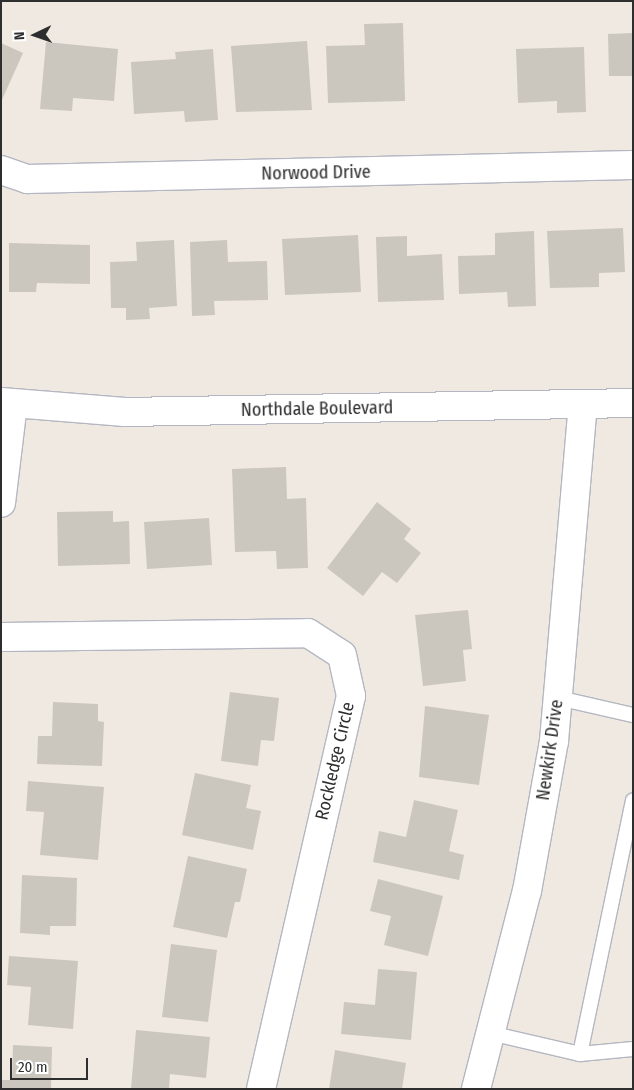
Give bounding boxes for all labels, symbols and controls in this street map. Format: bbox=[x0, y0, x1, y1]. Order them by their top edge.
north arrow bbox=[10, 10, 60, 60]
text: N bbox=[11, 31, 28, 40]
street label: Norwood Drive bbox=[261, 161, 371, 185]
street label: Northdale Boulevard bbox=[241, 397, 393, 421]
street label: Newkirk Drive bbox=[532, 698, 568, 802]
street label: Rockledge Circle bbox=[311, 700, 359, 822]
scale bar bbox=[12, 1048, 90, 1080]
text: 20 m bbox=[18, 1058, 48, 1076]

